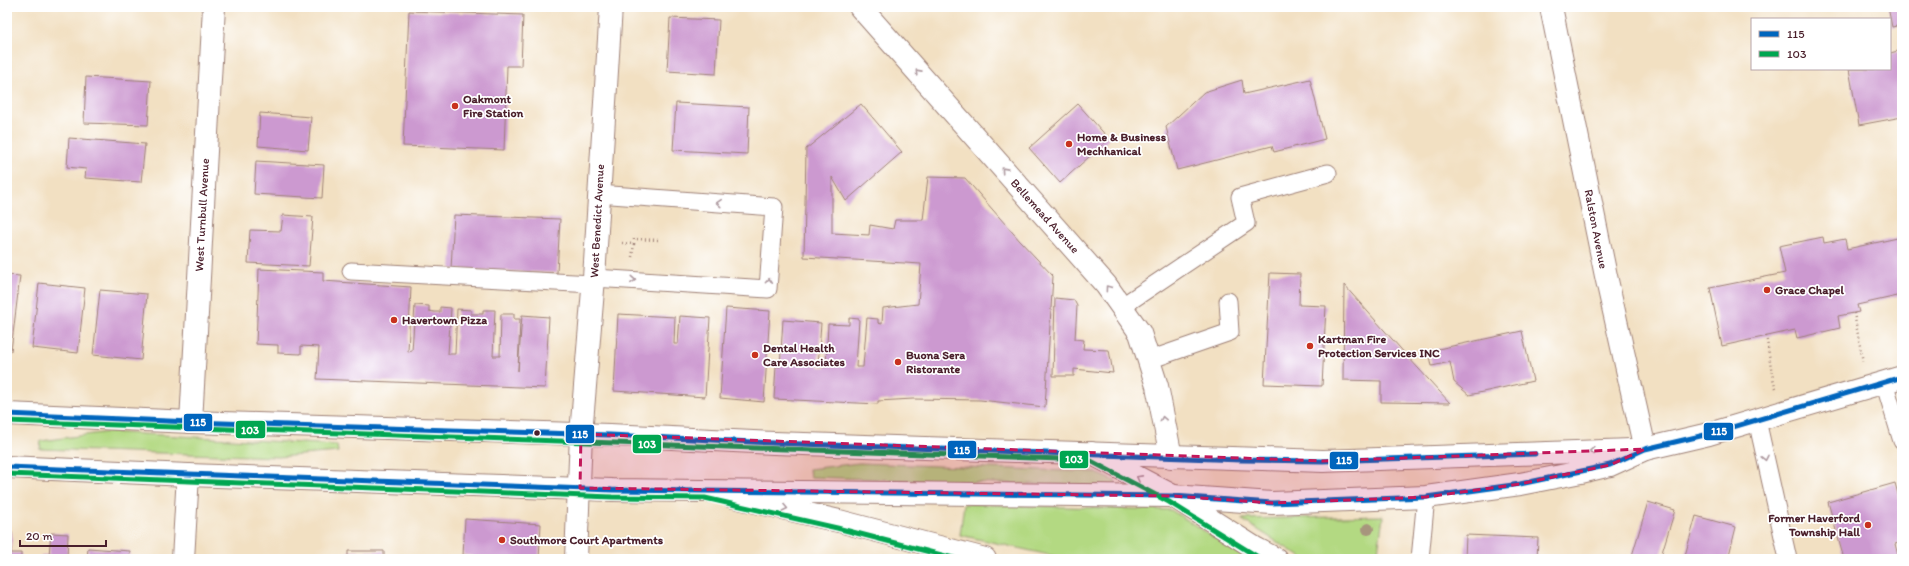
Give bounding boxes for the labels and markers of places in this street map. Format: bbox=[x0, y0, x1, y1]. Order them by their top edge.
place label: Oakmont Fire Station bbox=[463, 92, 524, 120]
marker: Oakmont Fire Station bbox=[450, 101, 460, 111]
place label: Home & Business Mechhanical bbox=[1077, 130, 1167, 158]
marker: Home & Business Mechhanical bbox=[1064, 139, 1074, 149]
place label: Grace Chapel bbox=[1775, 283, 1845, 298]
marker: Grace Chapel bbox=[1762, 285, 1772, 295]
place label: Havertown Pizza bbox=[402, 313, 487, 327]
marker: Havertown Pizza bbox=[389, 315, 399, 325]
place label: Kartman Fire Protection Services INC bbox=[1318, 332, 1440, 360]
place label: Dental Health Care Associates bbox=[763, 341, 846, 369]
marker: Kartman Fire Protection Services INC bbox=[1305, 341, 1315, 351]
place label: Buona Sera Ristorante bbox=[906, 348, 965, 376]
marker: Dental Health Care Associates bbox=[750, 350, 760, 360]
marker: Buona Sera Ristorante bbox=[893, 357, 903, 367]
unlabelled marker bbox=[532, 428, 542, 438]
place label: Former Haverford Township Hall bbox=[1768, 511, 1861, 540]
marker: Former Haverford Township Hall bbox=[1863, 520, 1873, 530]
place label: Southmore Court Apartments bbox=[510, 533, 664, 548]
marker: Southmore Court Apartments bbox=[497, 535, 507, 545]

